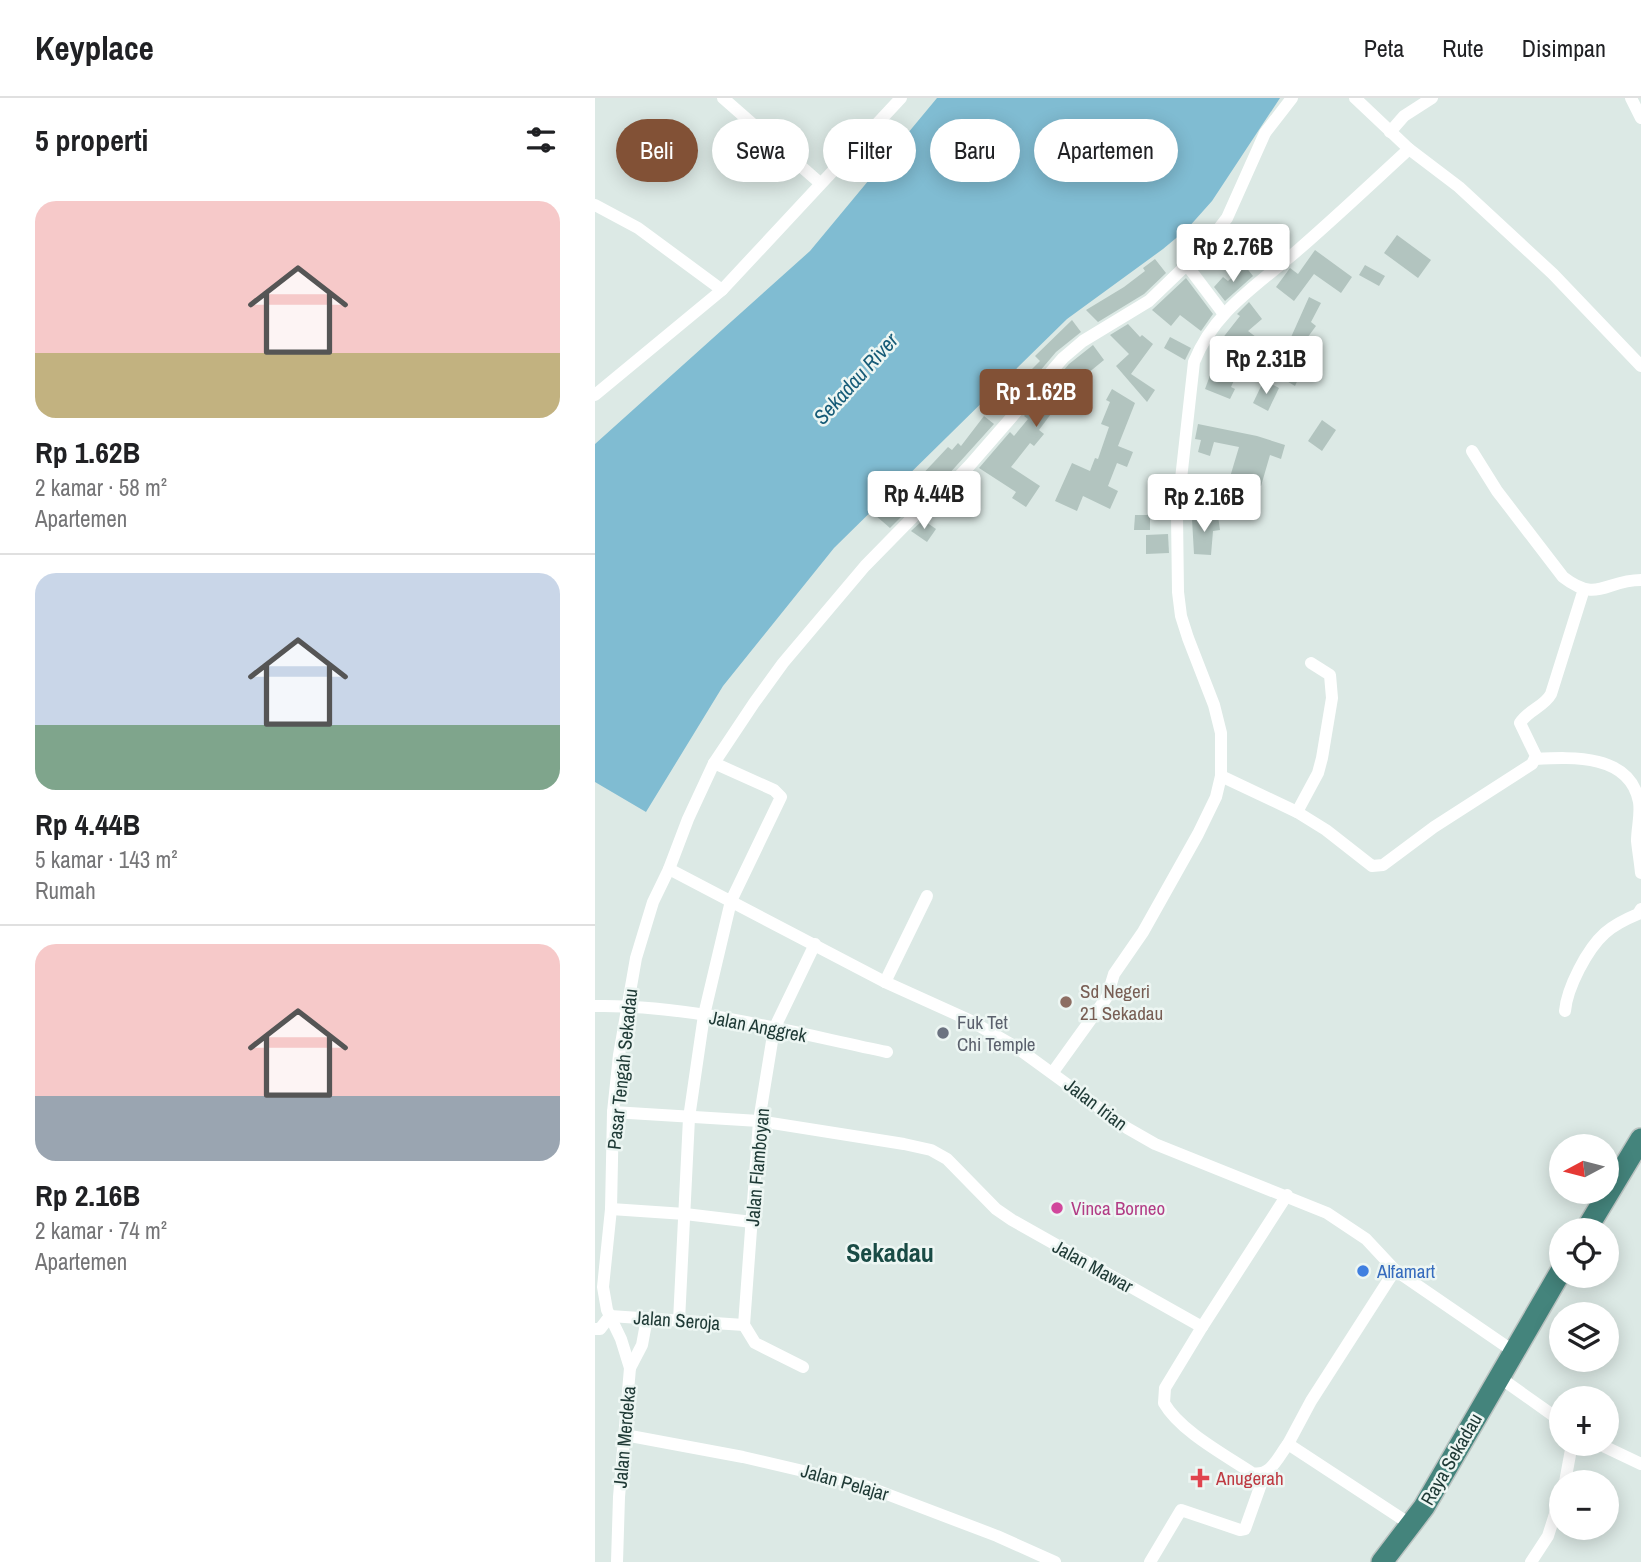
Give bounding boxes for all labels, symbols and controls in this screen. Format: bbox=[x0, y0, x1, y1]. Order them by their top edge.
text: Keyplace bbox=[35, 26, 154, 70]
text: Peta bbox=[1364, 32, 1404, 64]
text: Rute bbox=[1442, 32, 1484, 64]
text: Disimpan bbox=[1522, 32, 1606, 64]
chip: Beli bbox=[616, 119, 698, 182]
chip: Sewa bbox=[712, 119, 809, 182]
chip: Filter bbox=[823, 119, 916, 182]
chip: Baru bbox=[930, 119, 1020, 182]
chip: Apartemen bbox=[1034, 119, 1178, 182]
text: 5 properti bbox=[35, 120, 148, 160]
icon: filters bbox=[522, 121, 560, 159]
pin: Rp 2.76B bbox=[1161, 225, 1305, 284]
text: Rp 2.76B bbox=[1193, 231, 1273, 262]
icon: home bbox=[235, 247, 361, 373]
water label: Sekadau River bbox=[807, 326, 905, 431]
pin: Rp 2.31B bbox=[1194, 336, 1338, 396]
text: Rp 2.31B bbox=[1226, 343, 1306, 374]
pin: Rp 1.62B bbox=[964, 370, 1108, 429]
text: Rp 1.62B bbox=[996, 376, 1076, 407]
text: Rp 1.62B bbox=[35, 432, 140, 472]
text: 2 kamar · 58 m² bbox=[35, 472, 167, 503]
pin: Rp 4.44B bbox=[852, 472, 996, 531]
pin: Rp 2.16B bbox=[1132, 474, 1276, 534]
text: Rp 4.44B bbox=[884, 478, 964, 509]
text: Rp 2.16B bbox=[1164, 481, 1244, 512]
text: Apartemen bbox=[35, 503, 127, 534]
icon: home bbox=[235, 619, 361, 745]
text: Rp 4.44B bbox=[35, 804, 140, 844]
text: 5 kamar · 143 m² bbox=[35, 844, 178, 875]
text: Rumah bbox=[35, 875, 96, 906]
place label: Sd Negeri 21 Sekadau bbox=[1080, 978, 1163, 1026]
street label: Pasar Tengah Sekadau bbox=[601, 987, 643, 1151]
icon: home bbox=[235, 990, 361, 1116]
marker: Sd Negeri 21 Sekadau bbox=[1058, 994, 1074, 1010]
street label: Jalan Anggrek bbox=[707, 1004, 809, 1048]
place label: Fuk Tet Chi Temple bbox=[957, 1009, 1036, 1057]
marker: Fuk Tet Chi Temple bbox=[935, 1025, 951, 1041]
street label: Jalan Irian bbox=[1059, 1072, 1133, 1136]
street label: Jalan Flamboyan bbox=[739, 1107, 775, 1227]
north arrow bbox=[1549, 1134, 1619, 1204]
map controls bbox=[1549, 1134, 1619, 1540]
text: Rp 2.16B bbox=[35, 1175, 140, 1215]
place label: Vinca Borneo bbox=[1071, 1195, 1165, 1221]
marker: Vinca Borneo bbox=[1049, 1200, 1065, 1216]
text: 2 kamar · 74 m² bbox=[35, 1215, 167, 1246]
button: locate bbox=[1549, 1218, 1619, 1288]
street label: Jalan Mawar bbox=[1048, 1233, 1139, 1299]
district label: Sekadau bbox=[846, 1235, 934, 1270]
text: Apartemen bbox=[35, 1246, 127, 1277]
place label: Alfamart bbox=[1376, 1258, 1436, 1284]
marker: Alfamart bbox=[1355, 1263, 1371, 1279]
button: layers bbox=[1549, 1302, 1619, 1372]
street label: Jalan Seroja bbox=[633, 1304, 721, 1336]
street label: Jalan Merdeka bbox=[607, 1385, 641, 1489]
button: + bbox=[1549, 1386, 1619, 1456]
street label: Raya Sekadau bbox=[1414, 1408, 1488, 1510]
street label: Jalan Pelajar bbox=[798, 1457, 893, 1507]
place label: Anugerah bbox=[1215, 1465, 1284, 1491]
marker: Anugerah bbox=[1190, 1468, 1210, 1488]
button: − bbox=[1549, 1470, 1619, 1540]

